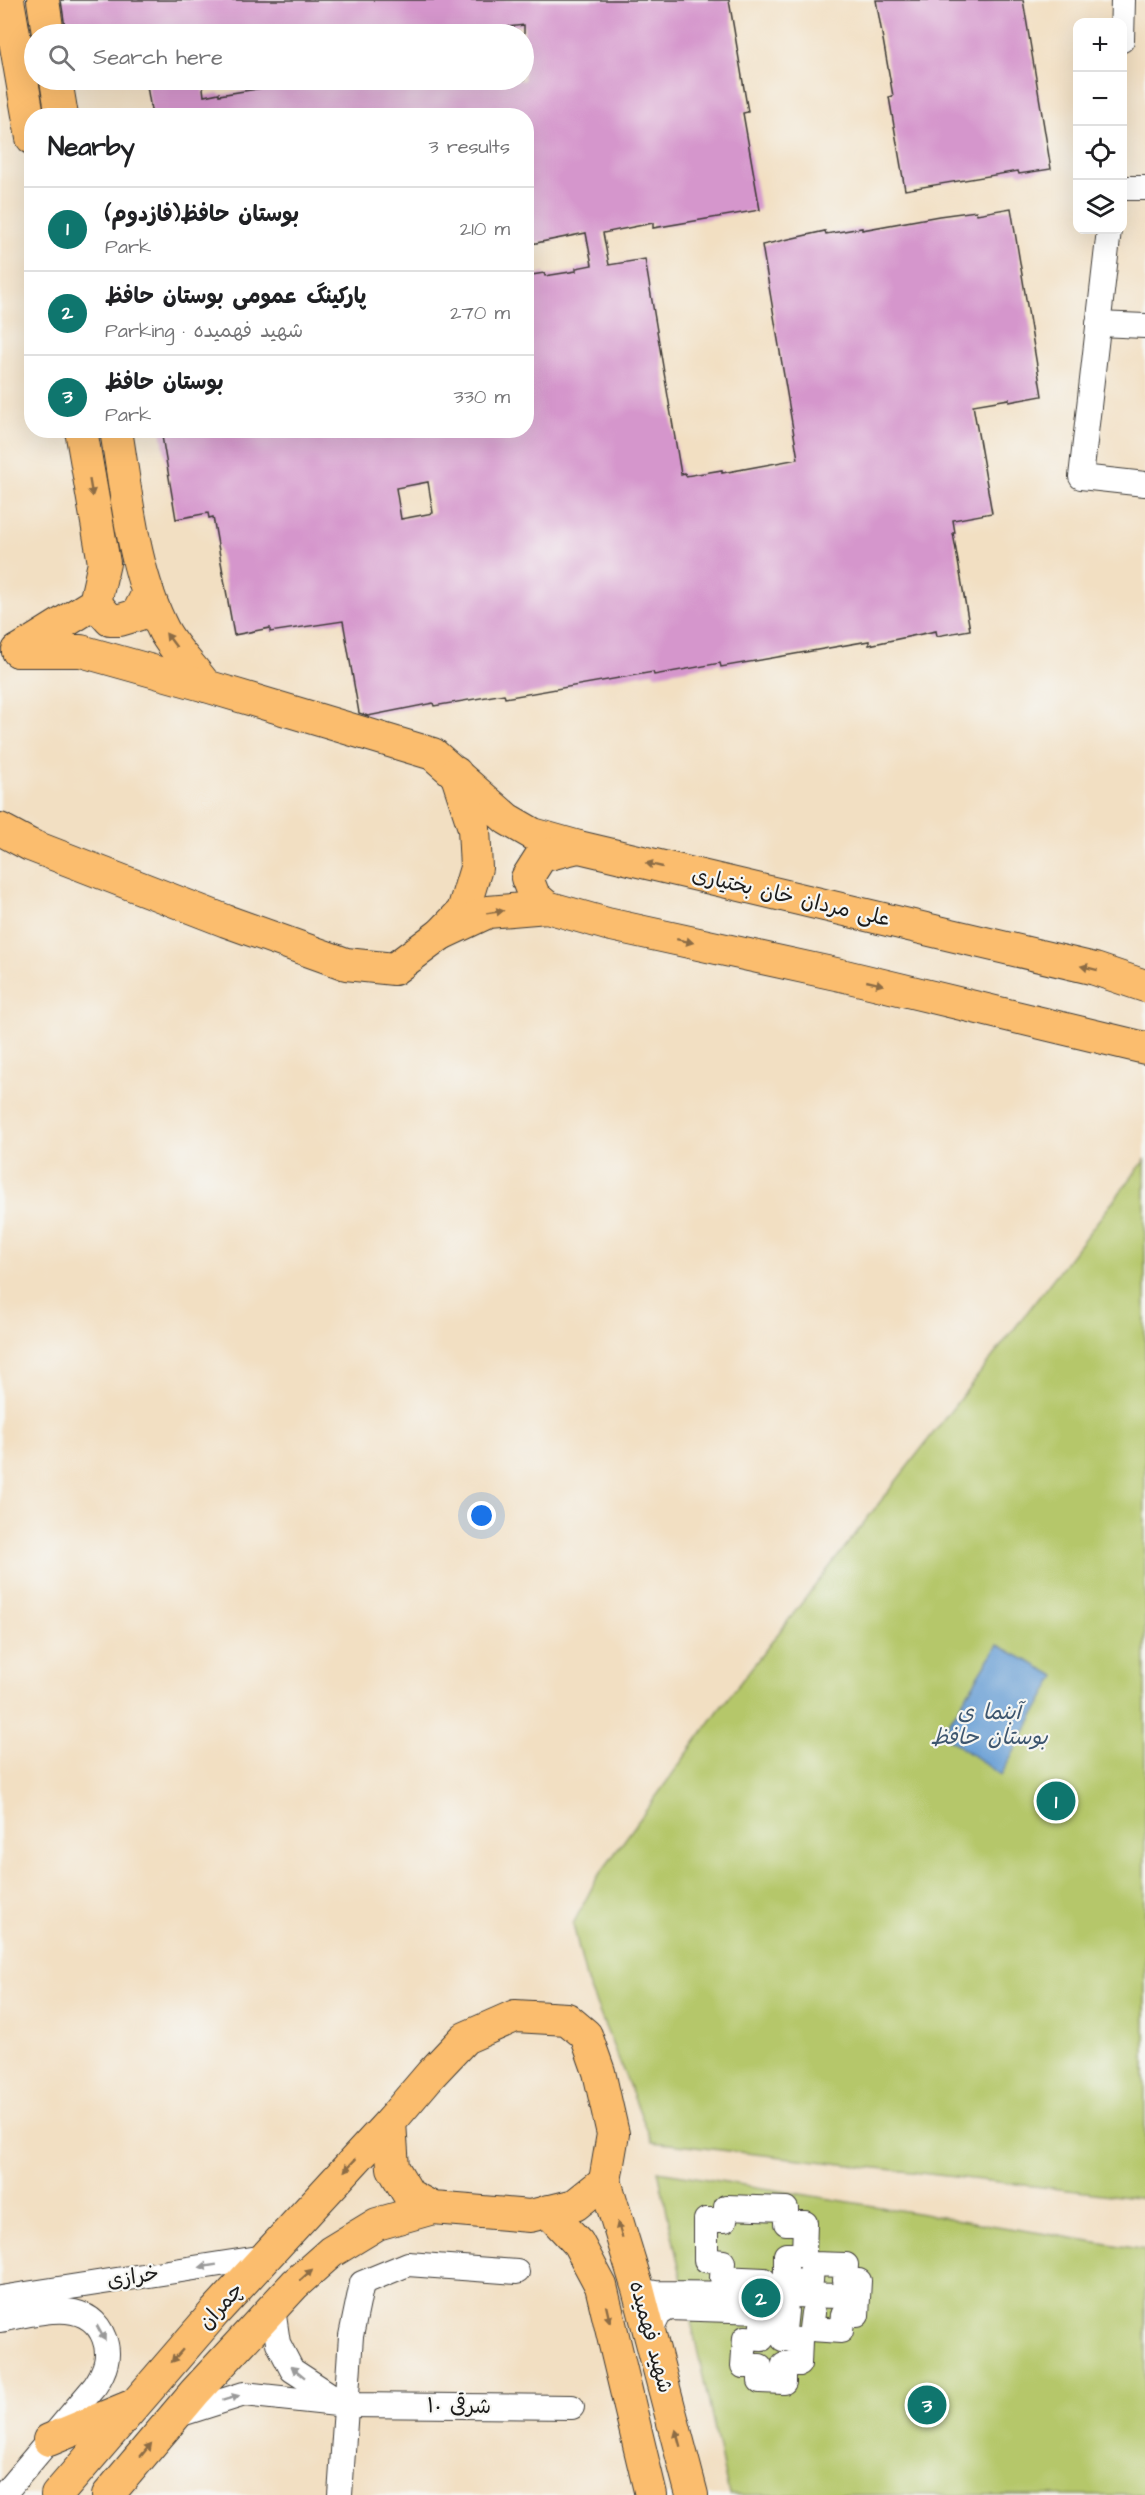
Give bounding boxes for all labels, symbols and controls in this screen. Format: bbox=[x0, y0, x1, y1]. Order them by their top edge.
map controls bbox=[1073, 18, 1127, 234]
button: + bbox=[1073, 18, 1127, 72]
search box bbox=[24, 24, 534, 90]
icon: search bbox=[45, 41, 78, 74]
text: Search here bbox=[93, 42, 223, 73]
button: − bbox=[1073, 72, 1127, 126]
button: locate bbox=[1073, 126, 1127, 180]
text: Nearby bbox=[48, 129, 135, 165]
text: 3 results bbox=[428, 133, 510, 161]
button: layers bbox=[1073, 180, 1127, 234]
text: بوستان حافظ(فازدوم) bbox=[105, 199, 299, 230]
text: 1 bbox=[66, 215, 69, 243]
text: 210 m bbox=[460, 215, 510, 243]
text: Park bbox=[105, 233, 151, 261]
text: پارکینگ عمومی بوستان حافظ bbox=[105, 281, 366, 312]
text: 2 bbox=[62, 299, 73, 327]
text: 270 m bbox=[450, 299, 510, 327]
text: Parking · شهید فهمیده bbox=[105, 317, 303, 345]
text: بوستان حافظ bbox=[105, 367, 224, 398]
text: 3 bbox=[62, 383, 73, 411]
text: 330 m bbox=[453, 383, 510, 411]
text: Park bbox=[105, 401, 151, 429]
one-way arrow bbox=[87, 479, 96, 498]
one-way arrow bbox=[165, 632, 177, 647]
one-way arrow bbox=[645, 859, 664, 869]
street label: علی مردان خان بختیاری bbox=[689, 860, 893, 934]
one-way arrow bbox=[485, 908, 504, 917]
one-way arrow bbox=[676, 937, 695, 946]
one-way arrow bbox=[1080, 963, 1098, 972]
one-way arrow bbox=[866, 978, 885, 988]
your location bbox=[467, 1501, 496, 1530]
water label: آبنما ی بوستان حافظ bbox=[930, 1697, 1048, 1753]
pin: 1 bbox=[1036, 1778, 1076, 1824]
one-way arrow bbox=[344, 2157, 357, 2172]
one-way arrow bbox=[615, 2221, 624, 2239]
street label: خرازی bbox=[105, 2259, 161, 2295]
one-way arrow bbox=[198, 2261, 217, 2270]
one-way arrow bbox=[298, 2268, 313, 2282]
street label: چمران bbox=[192, 2276, 250, 2336]
pin: 2 bbox=[742, 2276, 780, 2320]
street label: شهید فهمیده bbox=[622, 2278, 680, 2396]
one-way arrow bbox=[604, 2305, 614, 2324]
one-way arrow bbox=[96, 2325, 106, 2342]
one-way arrow bbox=[170, 2348, 183, 2364]
one-way arrow bbox=[290, 2366, 306, 2379]
pin: 3 bbox=[908, 2382, 946, 2428]
street label: ۱۰ شرقی bbox=[427, 2391, 491, 2421]
one-way arrow bbox=[222, 2393, 240, 2402]
one-way arrow bbox=[672, 2429, 682, 2448]
one-way arrow bbox=[139, 2443, 152, 2458]

